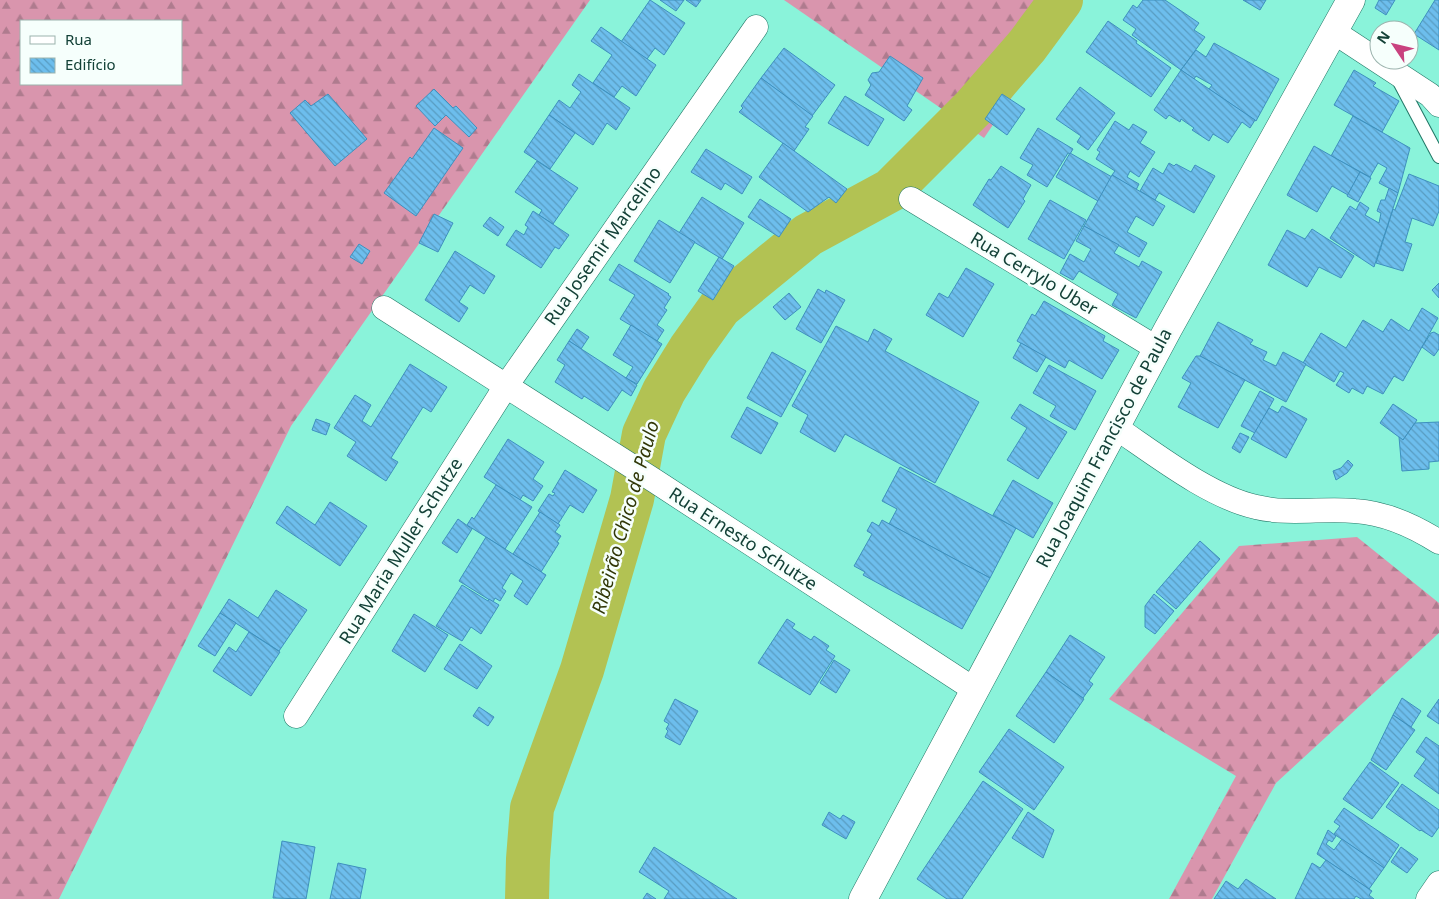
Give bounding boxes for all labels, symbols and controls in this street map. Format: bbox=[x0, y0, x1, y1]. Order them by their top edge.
legend bbox=[20, 20, 182, 85]
north arrow bbox=[1369, 20, 1419, 70]
text: N bbox=[1372, 27, 1394, 47]
text: Rua bbox=[65, 29, 92, 49]
text: Edifício bbox=[65, 54, 116, 74]
street label: Rua Josemir Marcelino bbox=[538, 161, 666, 330]
street label: Rua Cerrylo Uber bbox=[966, 226, 1103, 321]
street label: Rua Joaquim Francisco de Paula bbox=[1030, 324, 1177, 571]
water label: Ribeirão Chico de Paulo bbox=[585, 417, 665, 617]
street label: Rua Maria Muller Schutze bbox=[333, 453, 467, 648]
street label: Rua Ernesto Schutze bbox=[665, 481, 822, 595]

